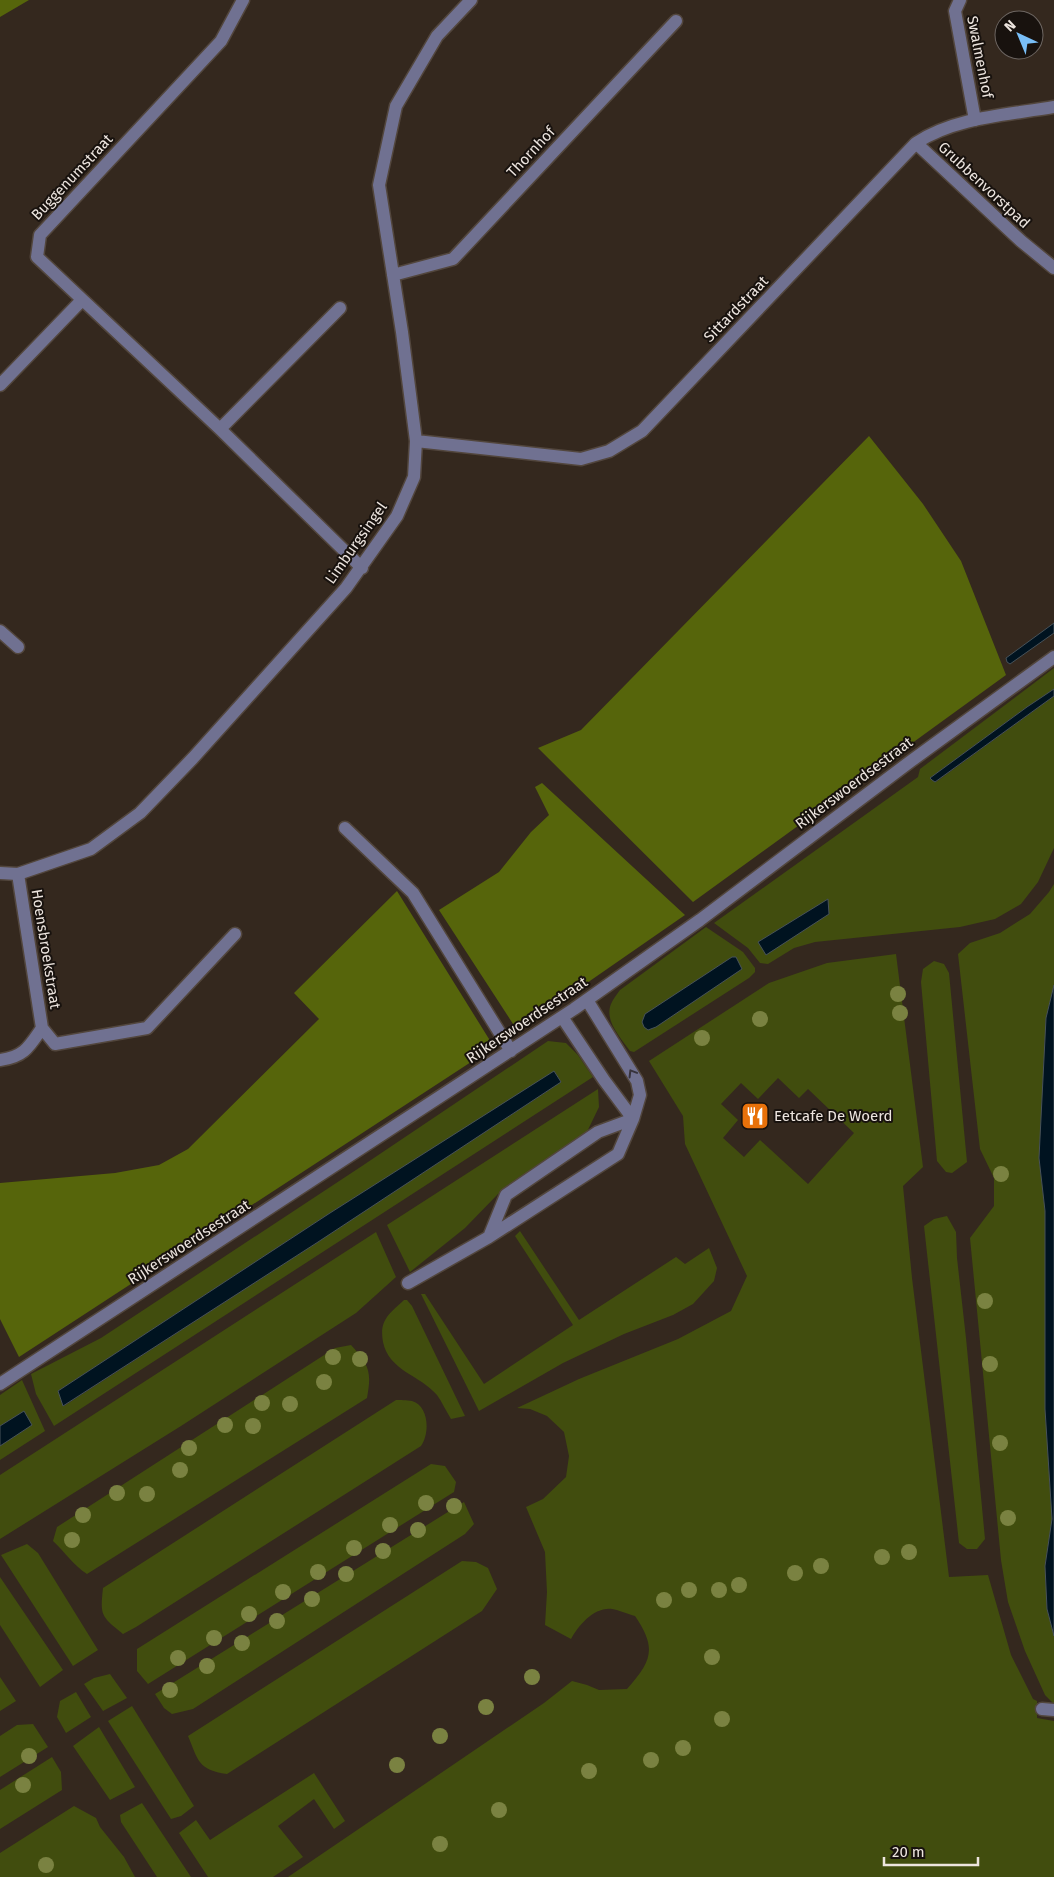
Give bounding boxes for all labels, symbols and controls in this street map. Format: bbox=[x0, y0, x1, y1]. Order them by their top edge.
north arrow bbox=[994, 10, 1044, 60]
street label: Swalmenhof bbox=[963, 14, 997, 101]
text: N bbox=[1001, 17, 1020, 35]
street label: Thornhof bbox=[503, 122, 560, 181]
street label: Buggenumstraat bbox=[28, 130, 117, 224]
street label: Grubbenvorstpad bbox=[934, 138, 1034, 232]
street label: Sittardstraat bbox=[700, 272, 772, 346]
street label: Limburgsingel bbox=[321, 498, 391, 587]
street label: Rijkerswoerdsestraat bbox=[792, 733, 917, 833]
street label: Hoensbroekstraat bbox=[28, 888, 64, 1011]
street label: Rijkerswoerdsestraat bbox=[463, 972, 591, 1067]
one-way arrow bbox=[629, 1070, 639, 1079]
restaurant icon: Eetcafe De Woerd bbox=[740, 1101, 770, 1131]
place label: Eetcafe De Woerd bbox=[774, 1107, 893, 1125]
street label: Rijkerswoerdsestraat bbox=[124, 1195, 254, 1288]
scale bar bbox=[884, 1834, 978, 1866]
text: 20 m bbox=[892, 1843, 925, 1861]

